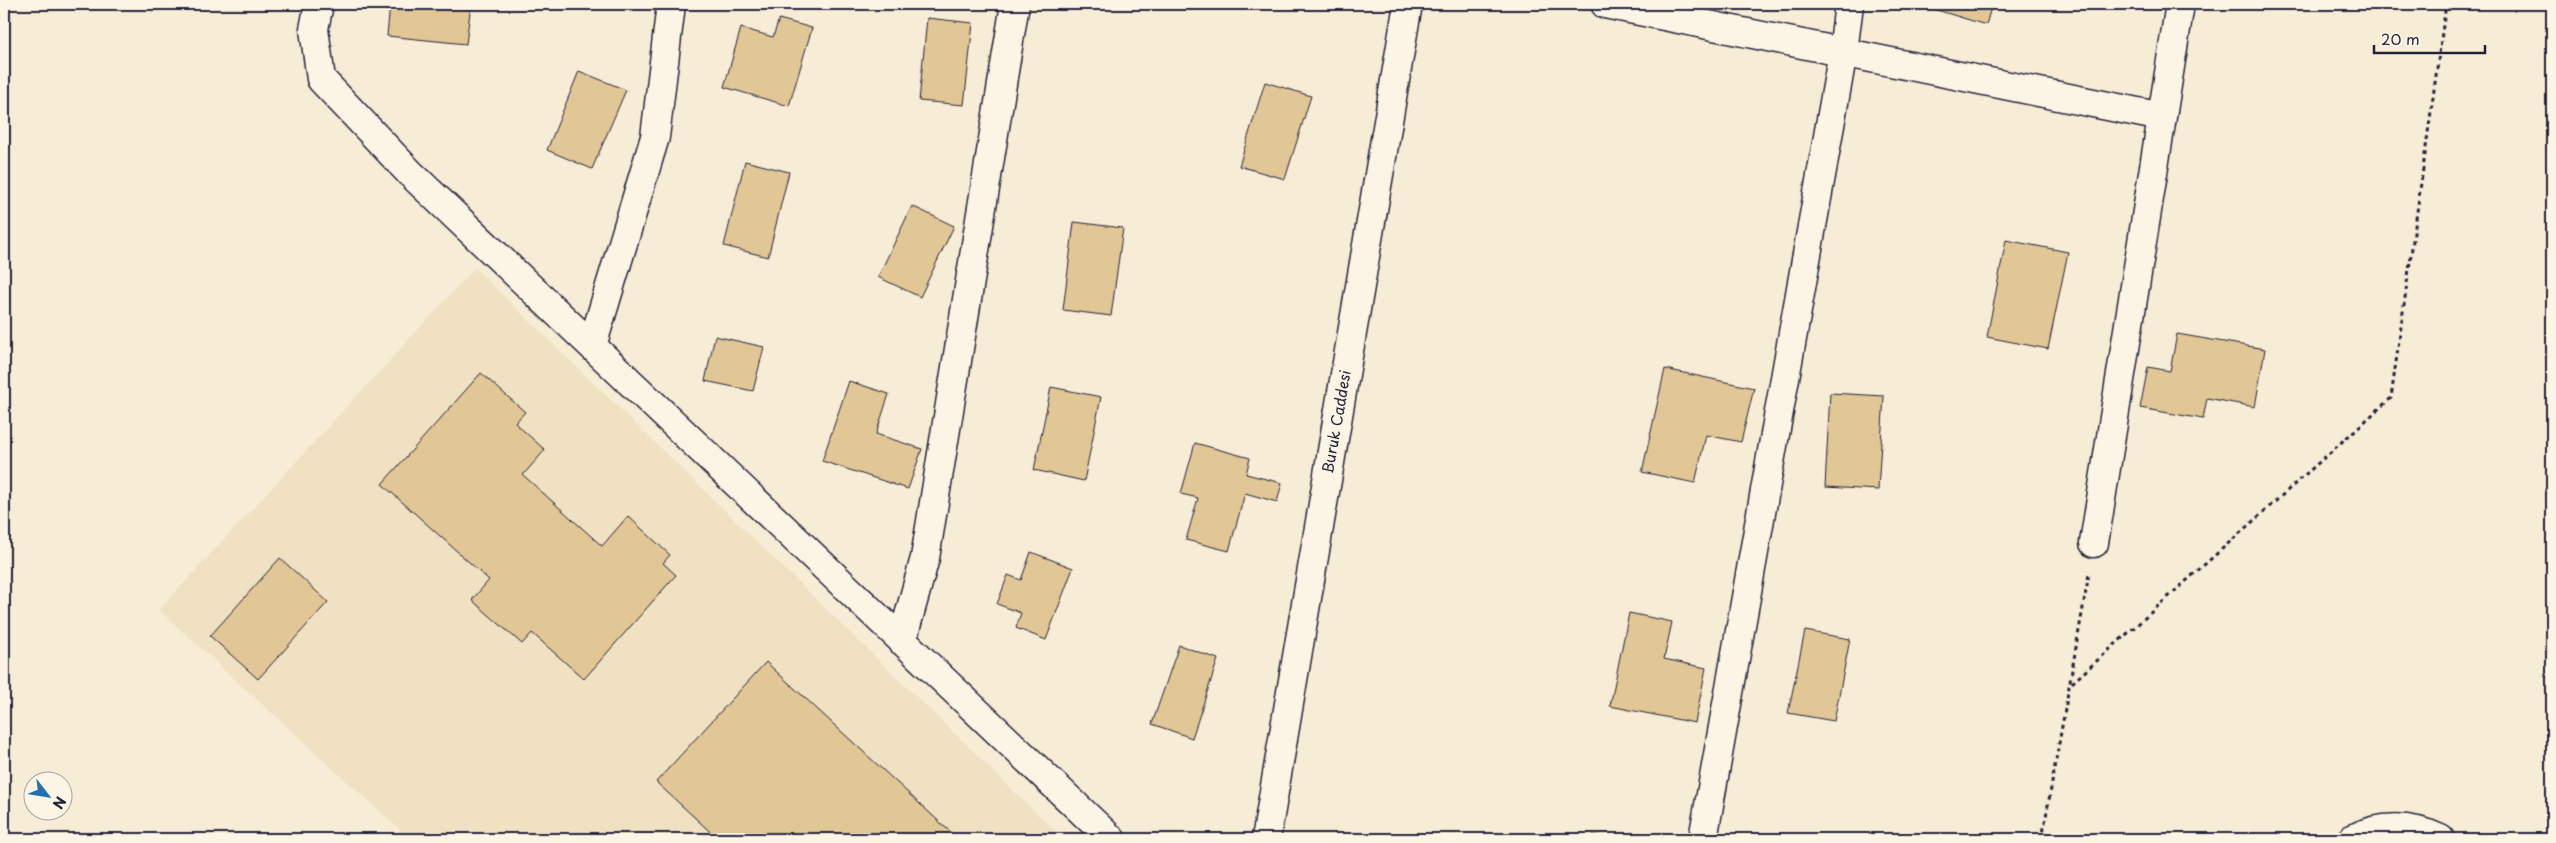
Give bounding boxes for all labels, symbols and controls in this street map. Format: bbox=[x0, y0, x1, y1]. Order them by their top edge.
scale bar bbox=[2374, 22, 2485, 54]
text: 20 m bbox=[2381, 27, 2420, 50]
street label: Buruk Caddesi bbox=[1315, 368, 1356, 475]
north arrow bbox=[22, 770, 72, 820]
text: N bbox=[48, 793, 71, 813]

